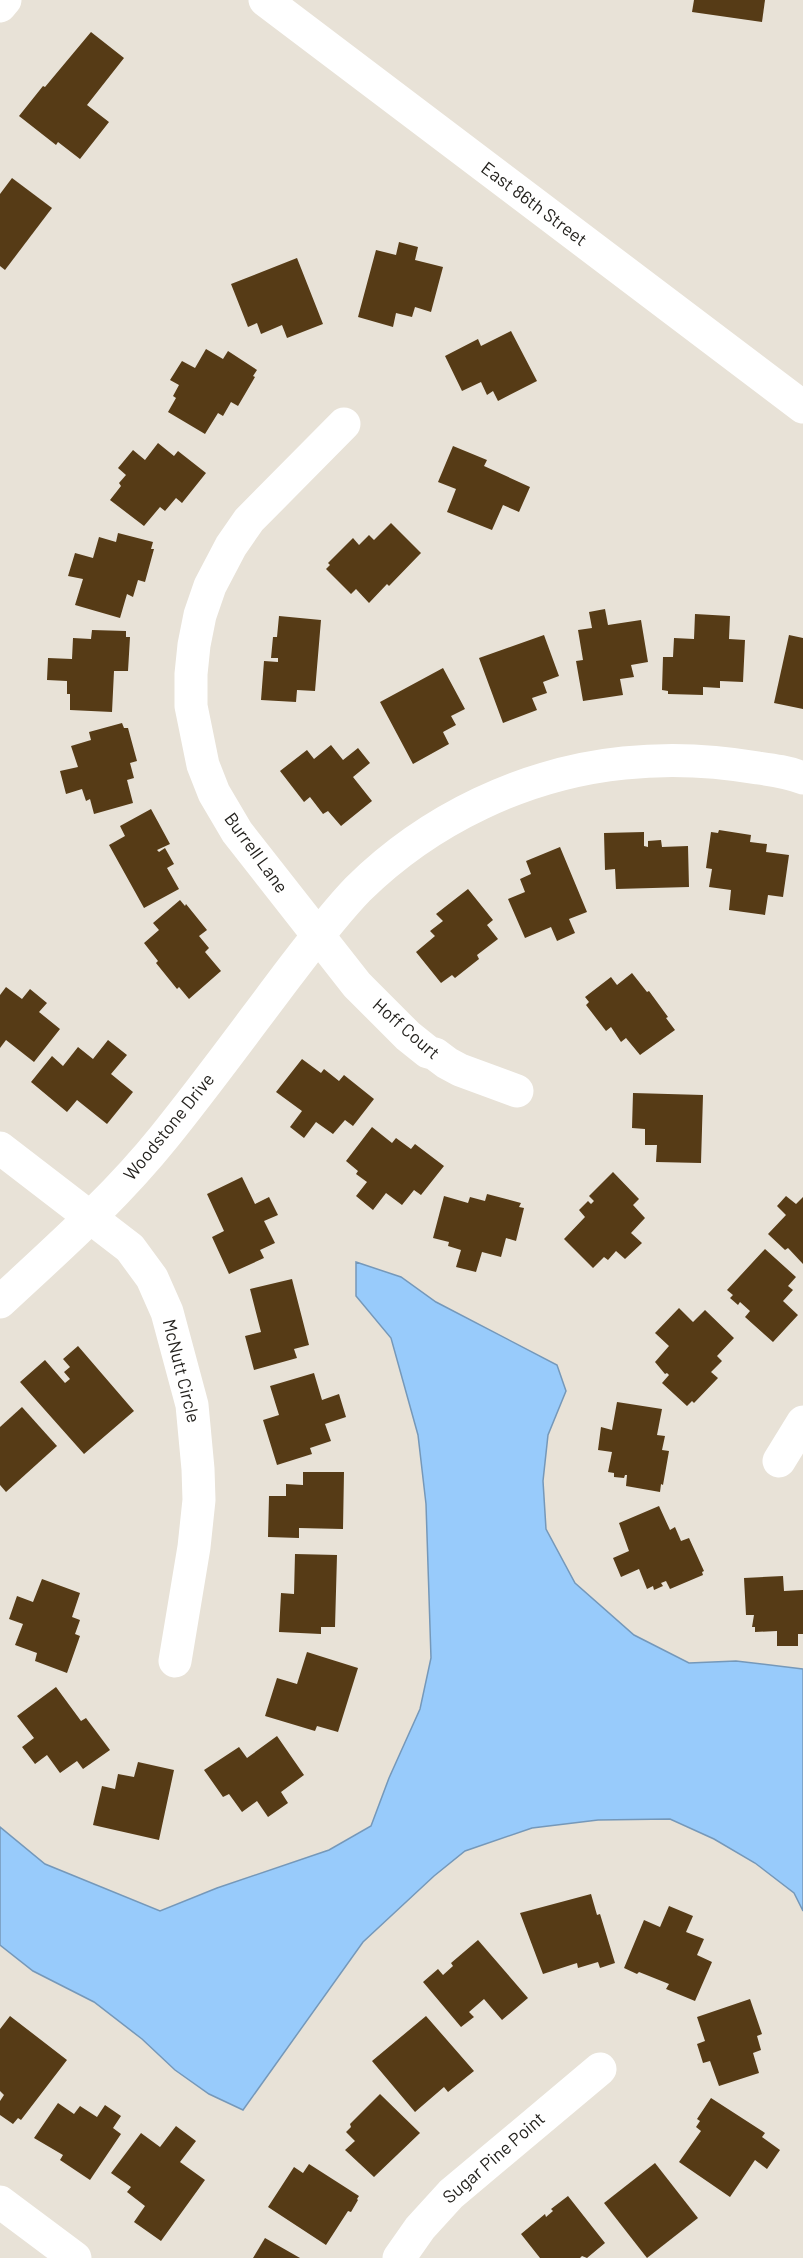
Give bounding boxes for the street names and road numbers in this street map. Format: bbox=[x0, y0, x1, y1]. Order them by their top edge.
street label: East 86th Street bbox=[477, 156, 592, 250]
street label: Burrell Lane bbox=[220, 808, 293, 897]
street label: Hoff Court bbox=[369, 993, 445, 1063]
street label: Woodstone Drive bbox=[118, 1068, 218, 1185]
street label: McNutt Circle bbox=[158, 1317, 205, 1425]
street label: Sugar Pine Point bbox=[438, 2107, 549, 2208]

